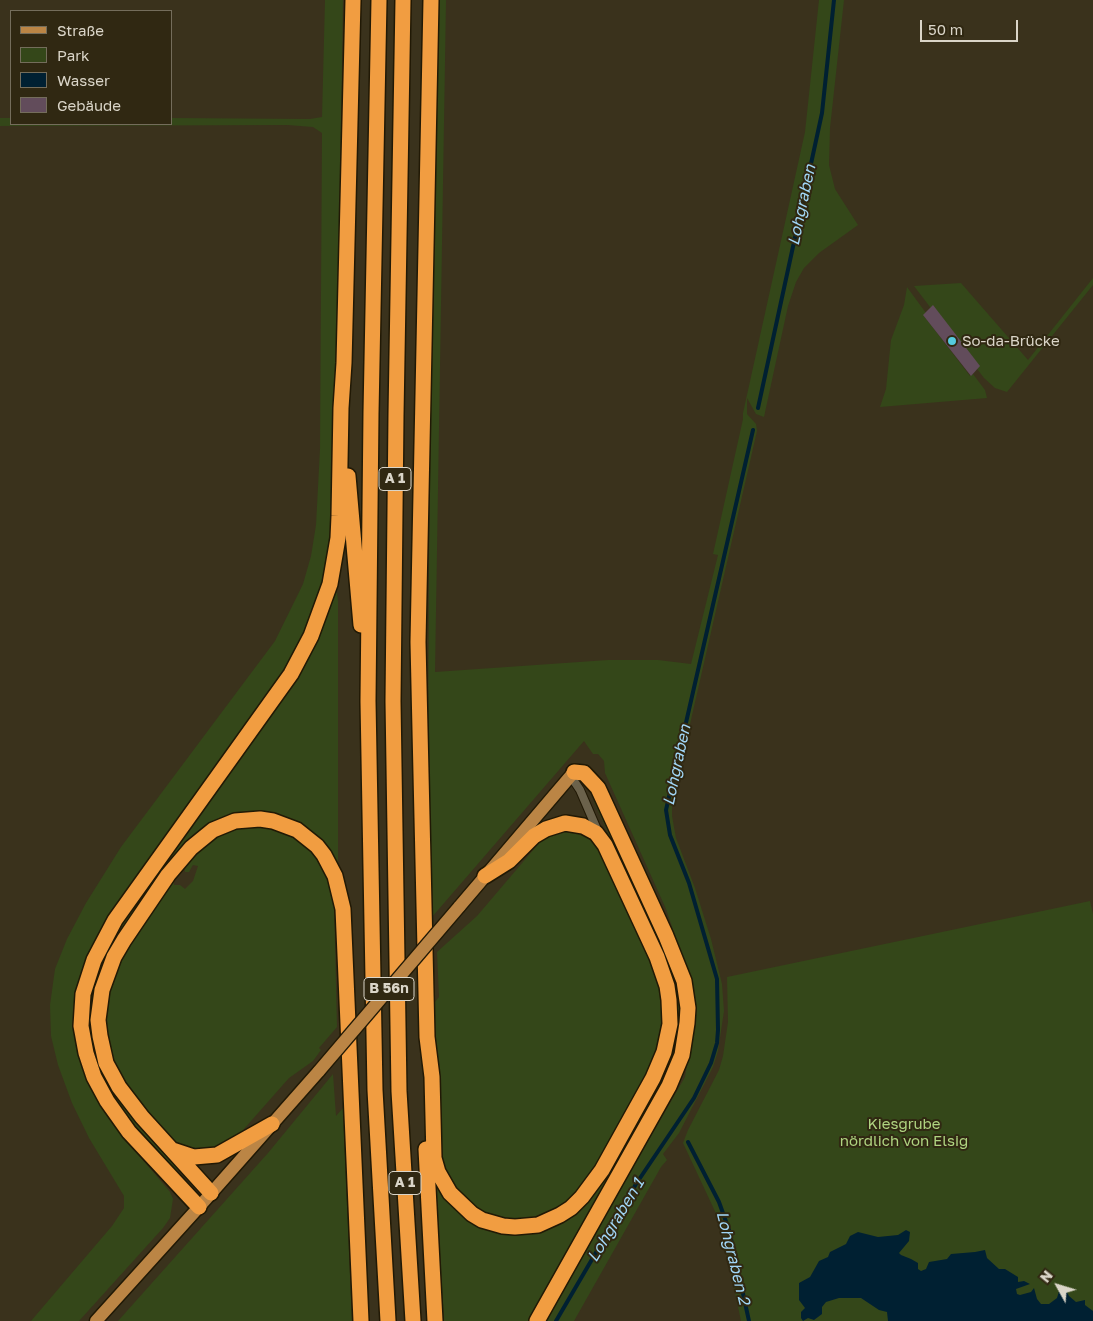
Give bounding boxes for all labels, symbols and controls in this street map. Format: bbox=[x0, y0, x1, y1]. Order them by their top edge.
legend bbox=[10, 10, 172, 125]
scale bar bbox=[923, 10, 1020, 42]
text: 50 m bbox=[928, 20, 963, 38]
text: Straße bbox=[57, 21, 104, 39]
text: Park bbox=[57, 46, 89, 64]
text: Wasser bbox=[57, 71, 110, 89]
text: Gebäude bbox=[57, 96, 121, 114]
water label: Lohgraben bbox=[784, 163, 820, 247]
place label: So-da-Brücke bbox=[962, 332, 1060, 350]
marker: So-da-Brücke bbox=[946, 335, 958, 347]
road number: A 1 bbox=[379, 468, 411, 490]
water label: Lohgraben bbox=[659, 723, 695, 807]
road number: B 56n bbox=[364, 978, 414, 1001]
park label: Kiesgrube nördlich von Elsig bbox=[840, 1115, 968, 1150]
road number: A 1 bbox=[389, 1172, 421, 1194]
water label: Lohgraben 1 bbox=[584, 1175, 648, 1265]
water label: Lohgraben 2 bbox=[712, 1209, 754, 1307]
north arrow bbox=[1033, 1261, 1083, 1311]
text: N bbox=[1036, 1267, 1056, 1286]

